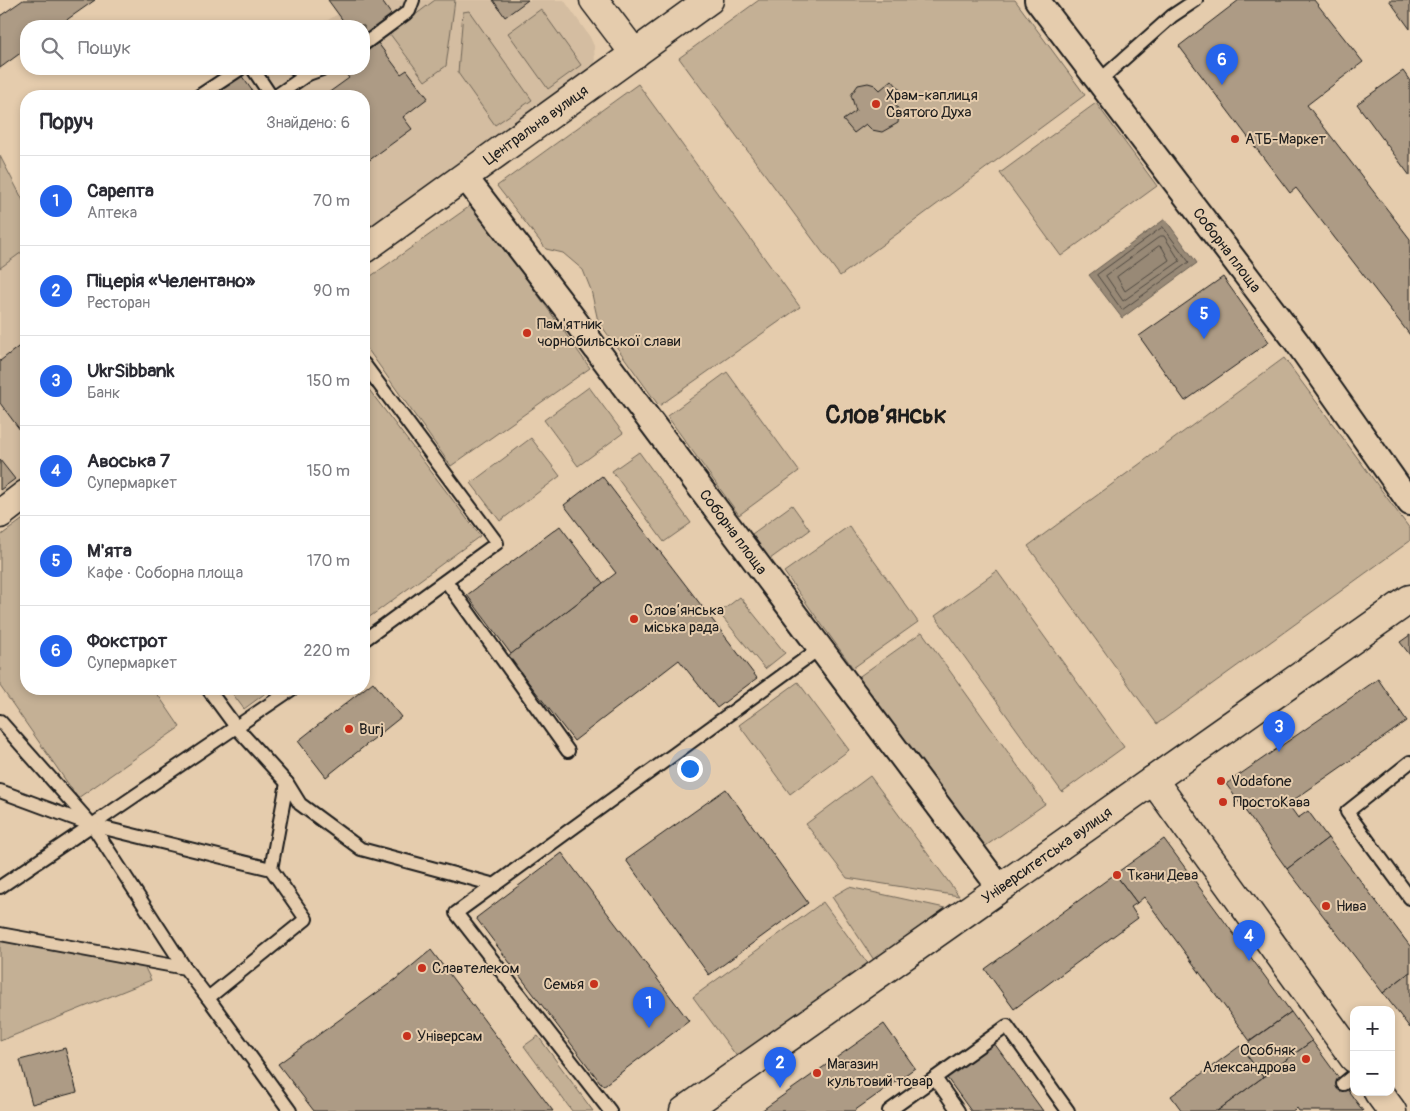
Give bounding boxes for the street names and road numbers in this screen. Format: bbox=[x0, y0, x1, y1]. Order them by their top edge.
street label: Центральна вулиця bbox=[480, 81, 592, 169]
street label: Соборна площа bbox=[1189, 204, 1265, 296]
street label: Соборна площа bbox=[695, 486, 771, 578]
street label: Університетська вулиця bbox=[978, 803, 1116, 908]

